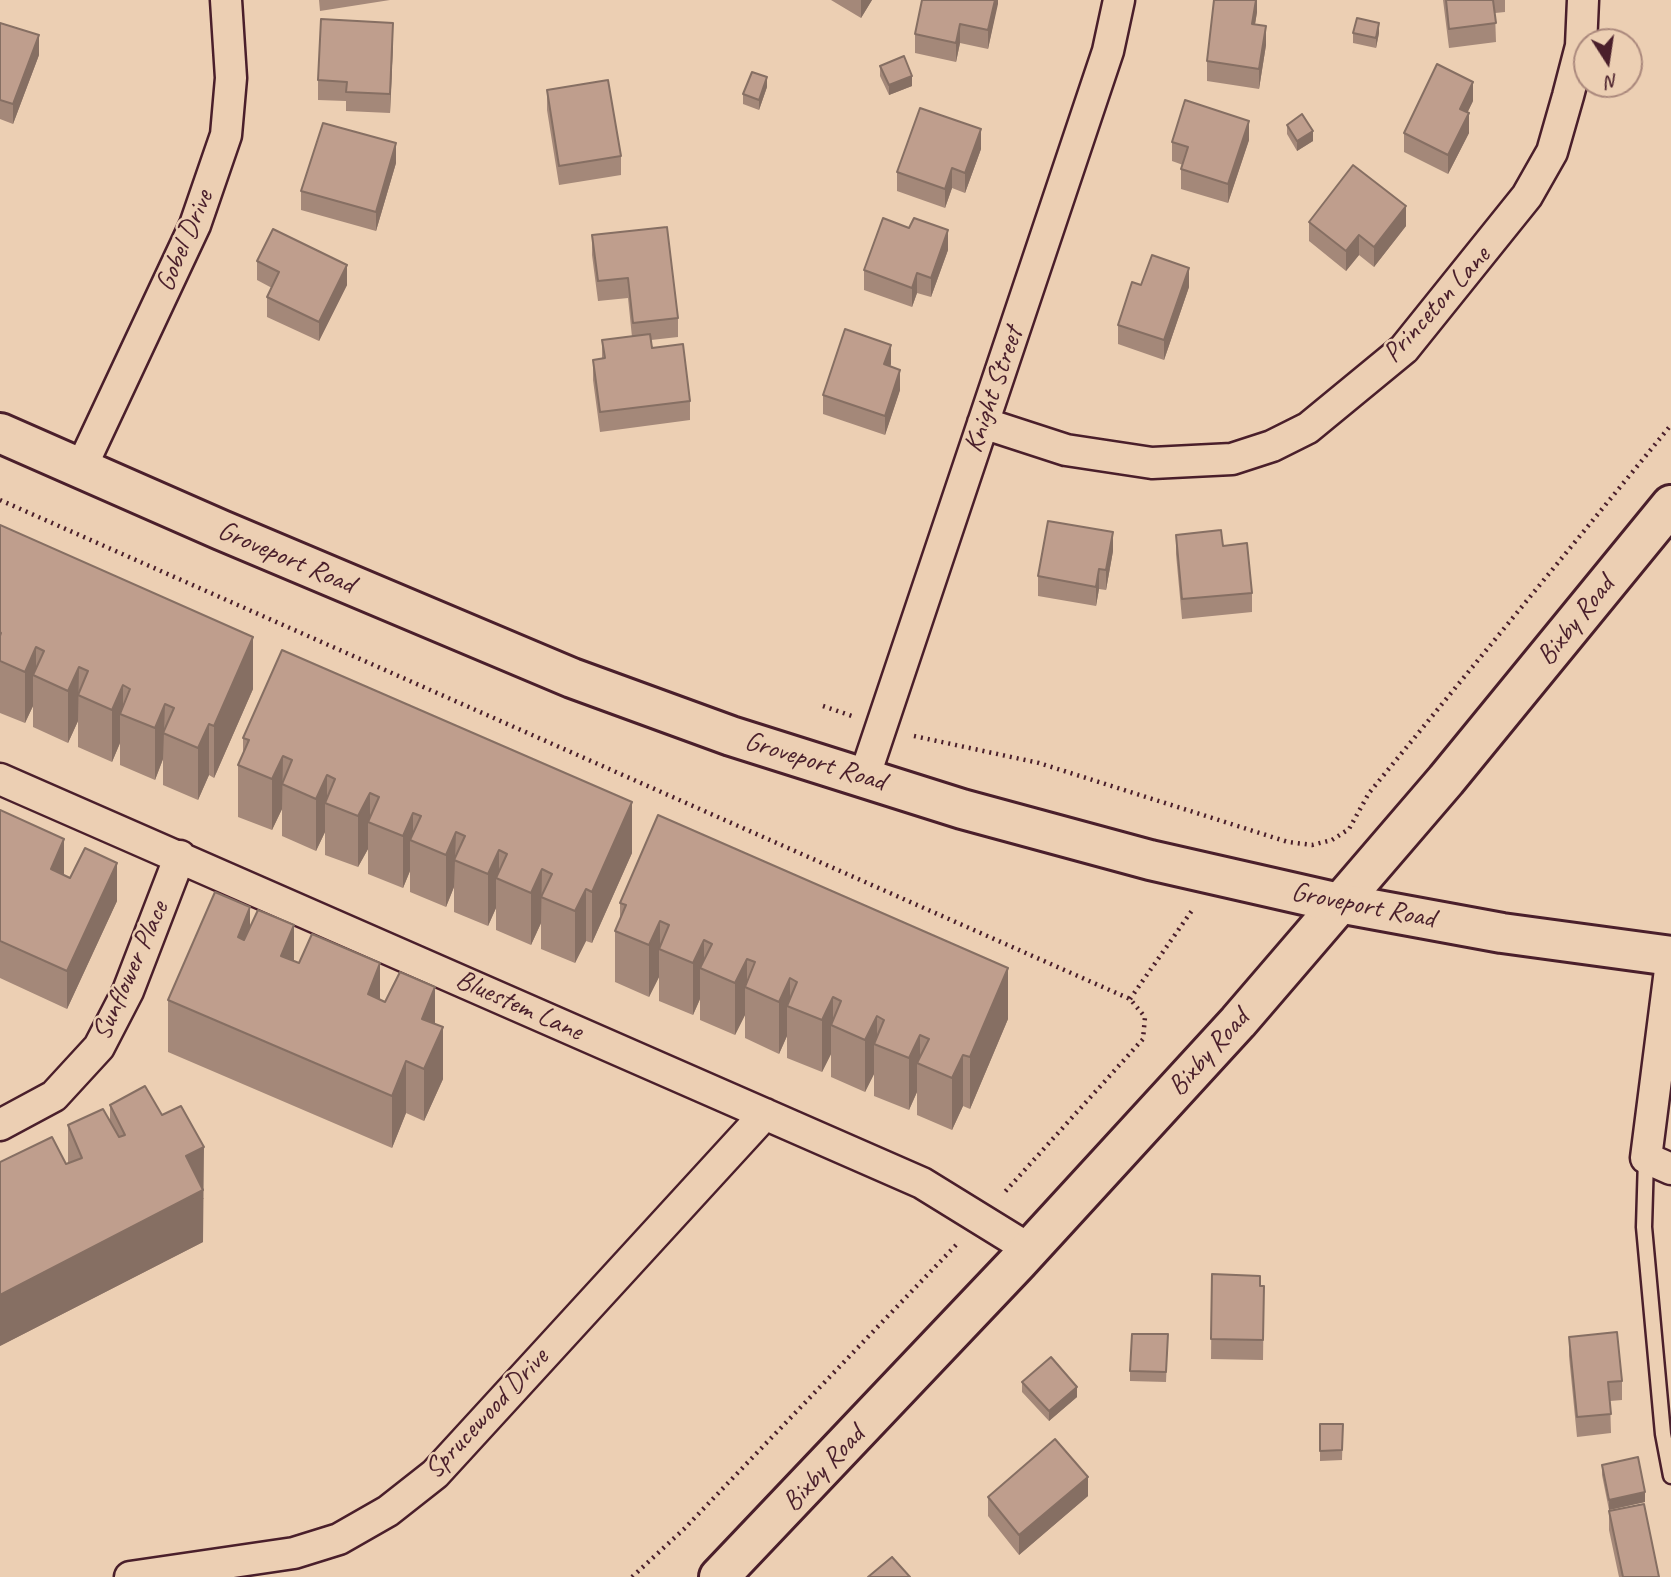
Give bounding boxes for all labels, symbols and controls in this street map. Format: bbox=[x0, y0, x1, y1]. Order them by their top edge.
north arrow bbox=[1573, 28, 1643, 98]
text: N bbox=[1604, 69, 1620, 95]
street label: Gobel Drive bbox=[149, 185, 221, 297]
street label: Princeton Lane bbox=[1376, 240, 1498, 370]
street label: Knight Street bbox=[957, 323, 1031, 457]
street label: Groveport Road bbox=[213, 514, 359, 602]
street label: Bixby Road bbox=[1530, 570, 1622, 672]
street label: Groveport Road bbox=[741, 725, 889, 799]
street label: Groveport Road bbox=[1288, 876, 1438, 936]
street label: Sunflower Place bbox=[85, 896, 177, 1046]
street label: Bluestem Lane bbox=[450, 963, 588, 1049]
street label: Bixby Road bbox=[1161, 1003, 1257, 1103]
street label: Sprucewood Drive bbox=[418, 1342, 556, 1486]
street label: Bixby Road bbox=[776, 1419, 872, 1519]

